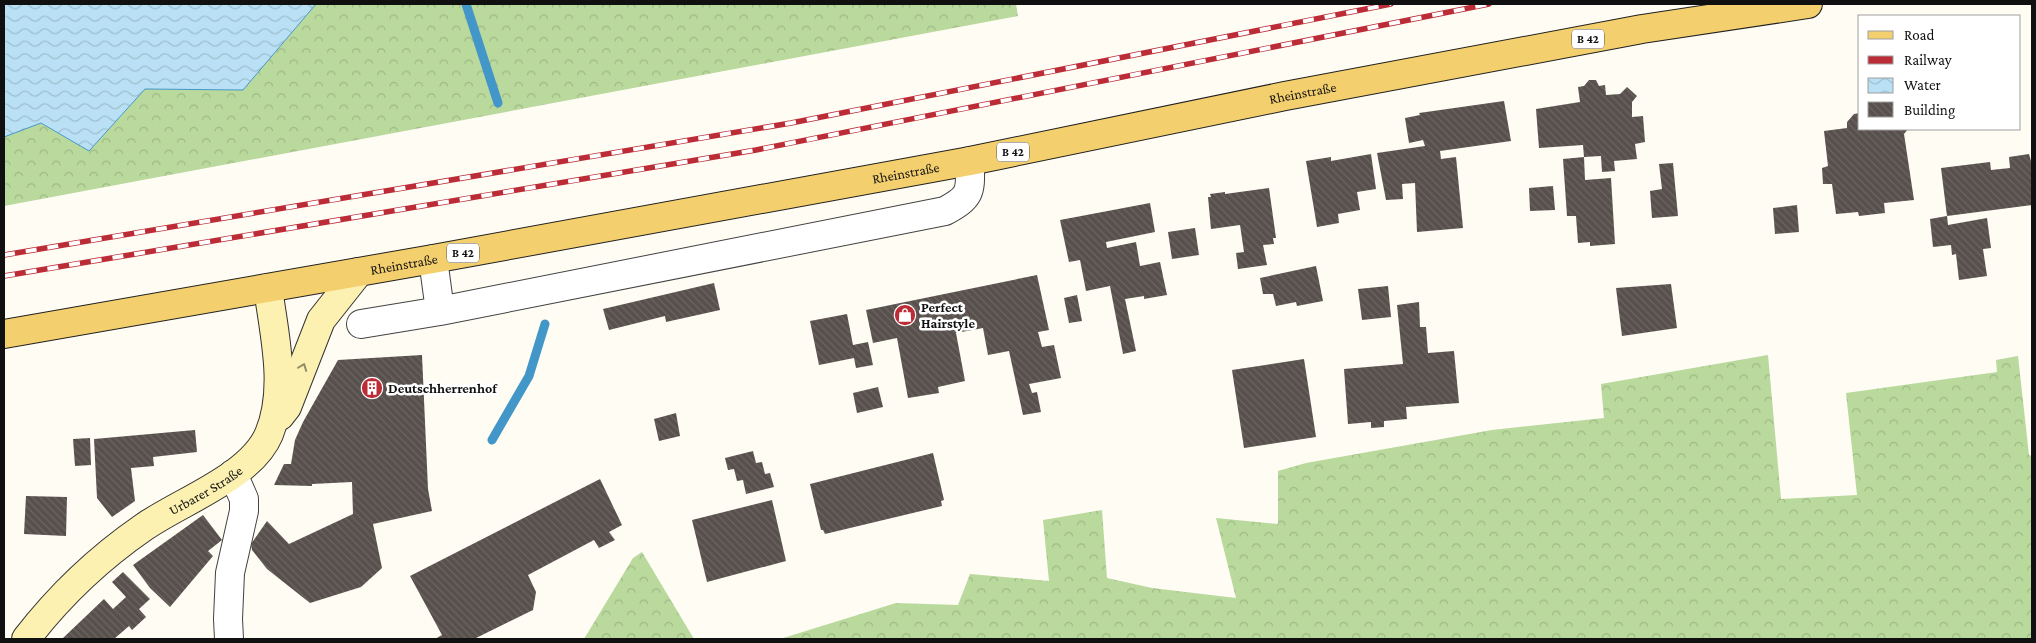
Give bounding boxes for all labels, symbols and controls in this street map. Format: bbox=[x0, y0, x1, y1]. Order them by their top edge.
legend bbox=[1858, 15, 2021, 130]
text: Road bbox=[1904, 27, 1935, 43]
road number: B 42 bbox=[1572, 30, 1604, 48]
text: Railway bbox=[1904, 52, 1952, 69]
text: Water bbox=[1904, 77, 1941, 93]
street label: Rheinstraße bbox=[1268, 79, 1338, 107]
text: Building bbox=[1904, 102, 1955, 119]
road number: B 42 bbox=[997, 142, 1029, 162]
street label: Rheinstraße bbox=[871, 159, 941, 187]
road number: B 42 bbox=[447, 244, 479, 262]
street label: Rheinstraße bbox=[369, 250, 439, 278]
place label: Perfect Hairstyle bbox=[921, 299, 975, 331]
shop icon: Perfect Hairstyle bbox=[893, 303, 917, 327]
one-way arrow bbox=[297, 363, 307, 371]
building icon: Deutschherrenhof bbox=[360, 376, 384, 400]
place label: Deutschherrenhof bbox=[388, 380, 498, 396]
street label: Urbarer Straße bbox=[166, 462, 246, 518]

